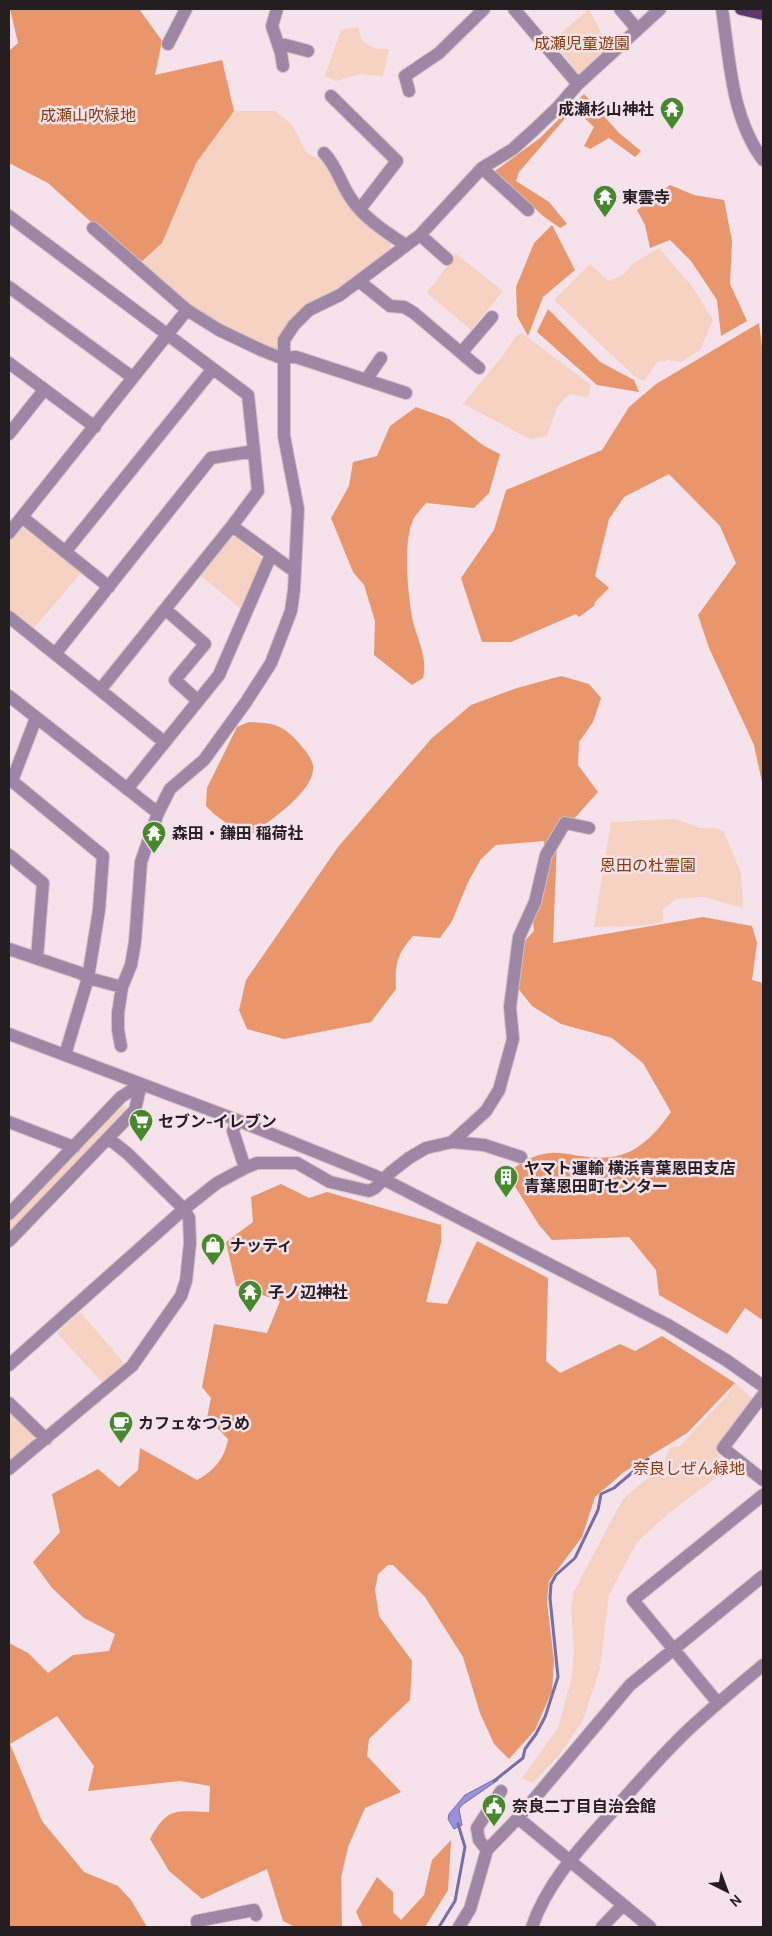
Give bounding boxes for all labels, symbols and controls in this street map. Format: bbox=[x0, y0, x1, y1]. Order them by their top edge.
park label: 成瀬児童遊園 bbox=[534, 34, 630, 53]
temple icon: 成瀬杉山神社 bbox=[659, 96, 685, 130]
place label: 成瀬杉山神社 bbox=[558, 100, 654, 119]
park label: 成瀬山吹緑地 bbox=[40, 106, 136, 125]
temple icon: 東雲寺 bbox=[592, 184, 618, 218]
place label: 東雲寺 bbox=[622, 188, 670, 207]
temple icon: 森田・鎌田 稲荷社 bbox=[141, 820, 167, 854]
place label: 森田・鎌田 稲荷社 bbox=[172, 824, 304, 843]
park label: 恩田の杜霊園 bbox=[600, 856, 696, 875]
supermarket icon: セブン-イレブン bbox=[128, 1108, 154, 1142]
place label: セブン-イレブン bbox=[158, 1112, 277, 1131]
place label: ヤマト運輸 横浜青葉恩田支店 青葉恩田町センター bbox=[524, 1159, 736, 1196]
building icon: ヤマト運輸 横浜青葉恩田支店 青葉恩田町センター bbox=[493, 1164, 519, 1198]
shop icon: ナッティ bbox=[200, 1232, 226, 1266]
place label: ナッティ bbox=[230, 1236, 293, 1255]
temple icon: 子ノ辺神社 bbox=[237, 1279, 263, 1313]
place label: 子ノ辺神社 bbox=[268, 1283, 348, 1302]
cafe icon: カフェなつうめ bbox=[108, 1410, 134, 1444]
place label: カフェなつうめ bbox=[138, 1414, 250, 1433]
park label: 奈良しぜん緑地 bbox=[633, 1459, 745, 1478]
public building icon: 奈良二丁目自治会館 bbox=[481, 1793, 507, 1827]
place label: 奈良二丁目自治会館 bbox=[512, 1797, 656, 1816]
north arrow bbox=[702, 1866, 752, 1916]
text: N bbox=[726, 1891, 745, 1911]

